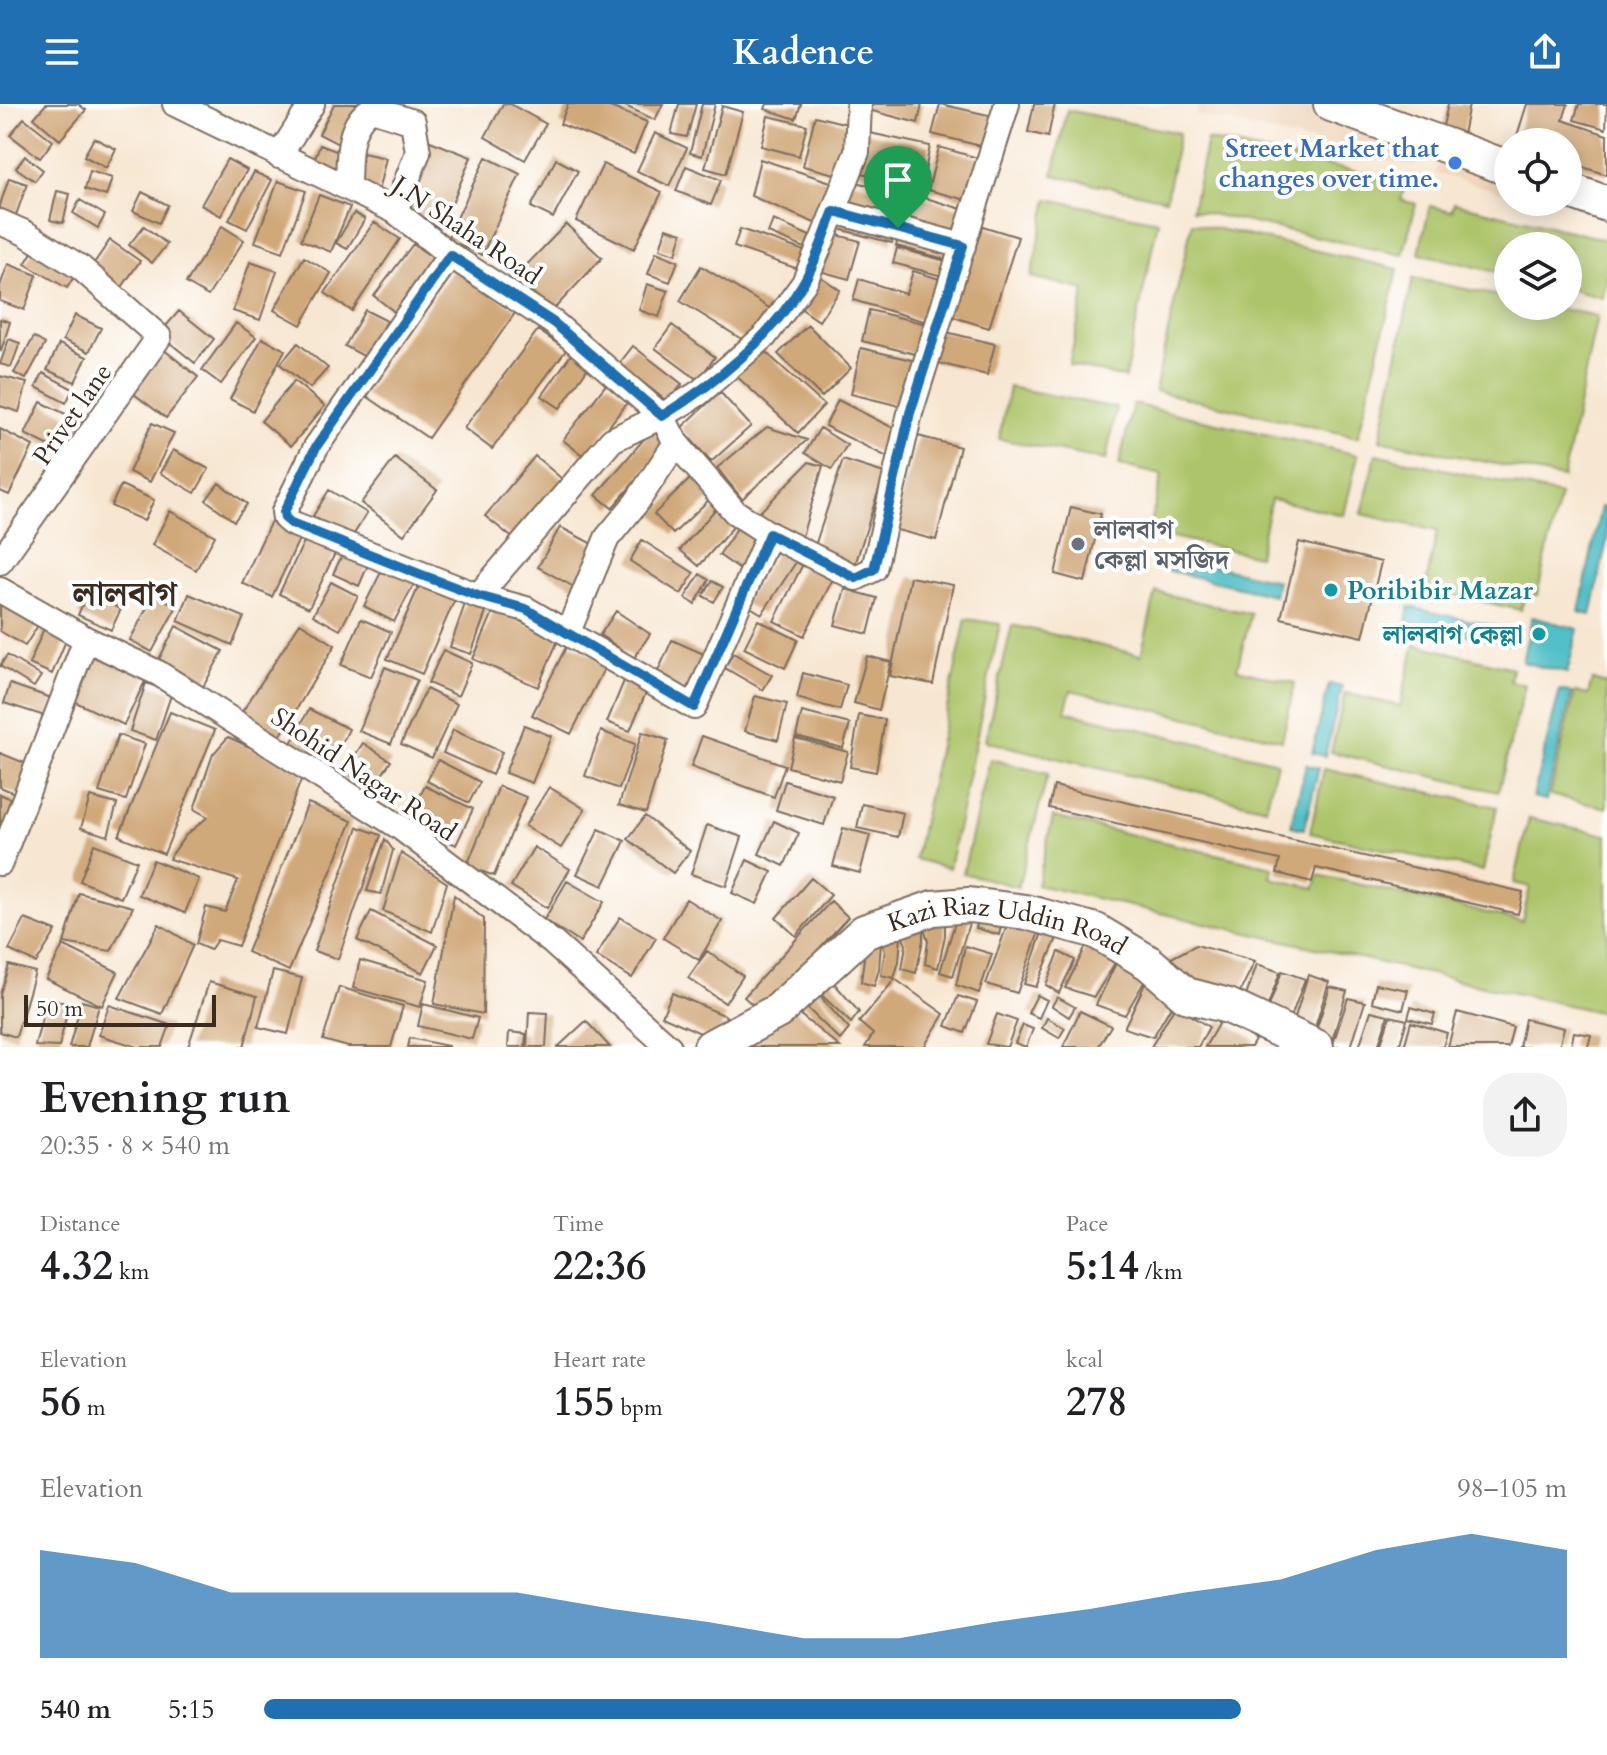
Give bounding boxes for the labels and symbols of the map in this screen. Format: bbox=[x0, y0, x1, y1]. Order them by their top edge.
place label: Street Market that changes over time. bbox=[1218, 131, 1439, 196]
pin bbox=[864, 146, 932, 228]
marker: Street Market that changes over time. bbox=[1446, 154, 1464, 172]
street label: J.N Shaha Road bbox=[382, 165, 548, 293]
street label: Privet lane bbox=[25, 356, 120, 472]
place label: লালবাগ কেল্লা মসজিদ bbox=[1093, 512, 1231, 577]
marker: লালবাগ কেল্লা মসজিদ bbox=[1069, 535, 1087, 553]
district label: লালবাগ bbox=[71, 571, 179, 617]
place label: Poribibir Mazar bbox=[1347, 573, 1534, 608]
marker: Poribibir Mazar bbox=[1322, 581, 1340, 599]
place label: লালবাগ কেল্লা bbox=[1382, 617, 1523, 652]
marker: লালবাগ কেল্লা bbox=[1530, 625, 1548, 643]
street label: Shohid Nagar Road bbox=[264, 699, 463, 850]
street label: Kazi Riaz Uddin Road bbox=[883, 888, 1134, 964]
scale bar bbox=[24, 991, 216, 1027]

